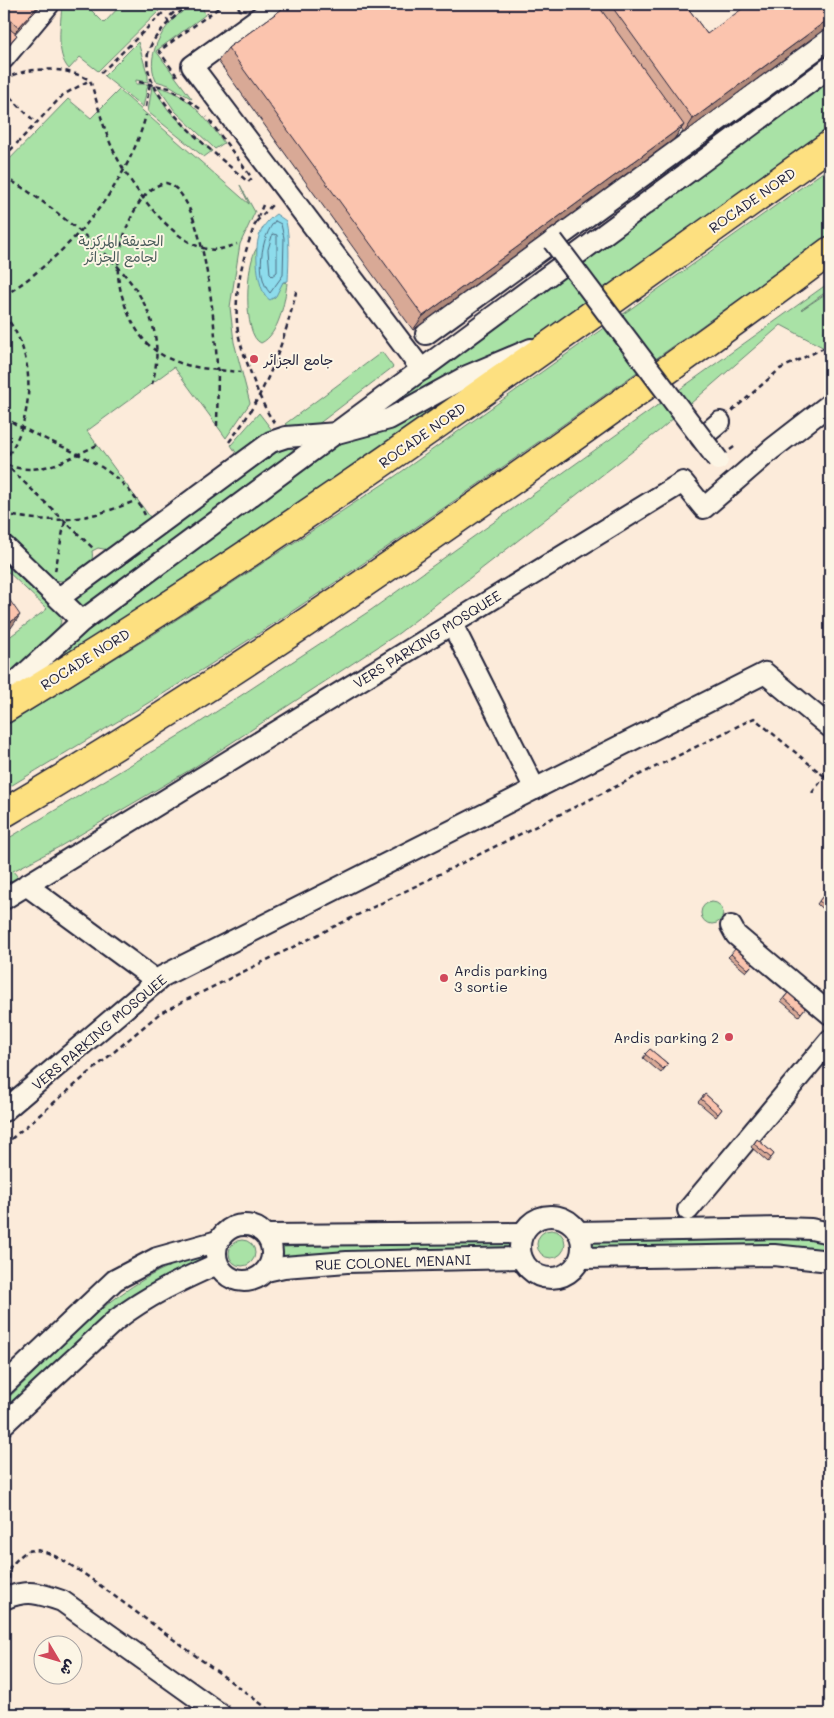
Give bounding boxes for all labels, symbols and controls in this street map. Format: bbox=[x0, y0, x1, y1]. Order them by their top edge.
street label: ROCADE NORD bbox=[705, 163, 799, 237]
park label: الحديقة المركزية لجامع الجزائر bbox=[78, 231, 164, 268]
place label: جامع الجزائر bbox=[263, 350, 333, 371]
marker: جامع الجزائر bbox=[248, 353, 260, 365]
street label: ROCADE NORD bbox=[375, 398, 469, 472]
street label: VERS PARKING MOSQUEE bbox=[350, 586, 504, 692]
street label: ROCADE NORD bbox=[37, 624, 133, 694]
place label: Ardis parking 3 sortie bbox=[454, 961, 547, 996]
street label: VERS PARKING MOSQUEE bbox=[28, 970, 170, 1094]
marker: Ardis parking 3 sortie bbox=[438, 972, 450, 984]
place label: Ardis parking 2 bbox=[614, 1028, 719, 1047]
marker: Ardis parking 2 bbox=[723, 1031, 735, 1043]
street label: RUE COLONEL MENANI bbox=[315, 1250, 471, 1274]
north arrow bbox=[32, 1636, 82, 1686]
text: ش bbox=[56, 1656, 81, 1680]

